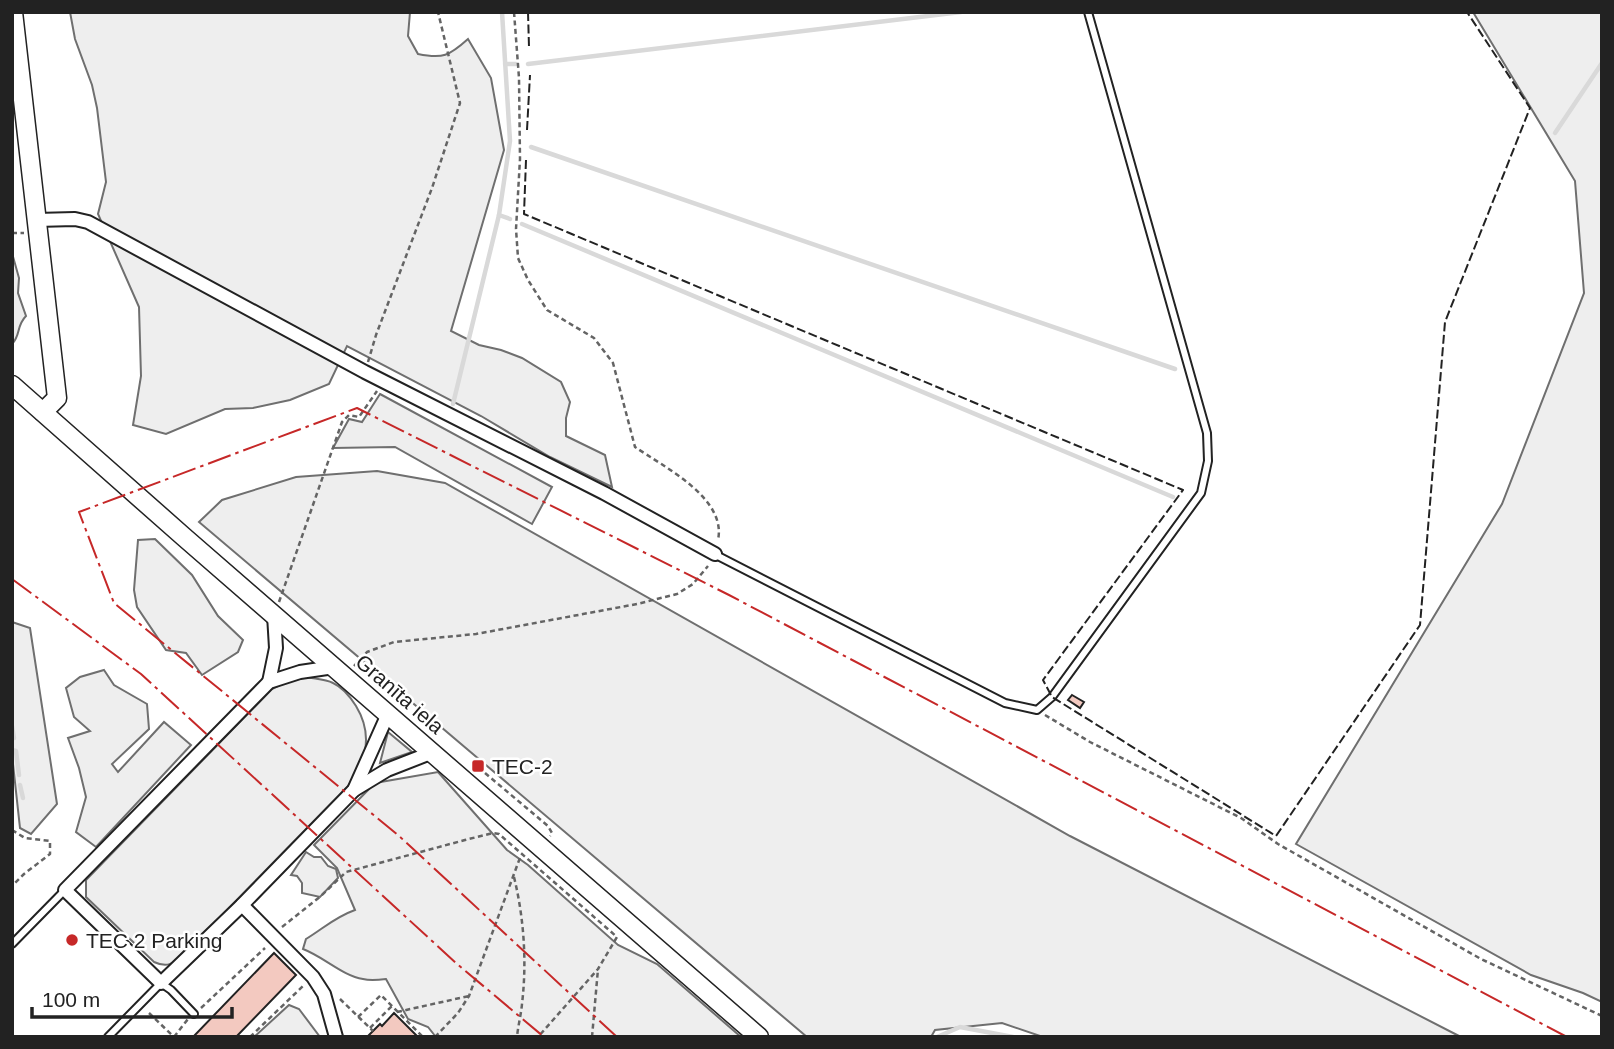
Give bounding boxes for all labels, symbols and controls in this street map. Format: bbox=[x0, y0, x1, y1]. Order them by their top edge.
street label: Granīta iela bbox=[351, 650, 449, 738]
place label: TEC-2 bbox=[492, 755, 553, 778]
marker: TEC-2 bbox=[470, 758, 486, 774]
place label: TEC 2 Parking bbox=[86, 929, 223, 952]
marker: TEC 2 Parking bbox=[64, 932, 80, 948]
scale bar bbox=[32, 976, 231, 1020]
text: 100 m bbox=[42, 988, 100, 1011]

